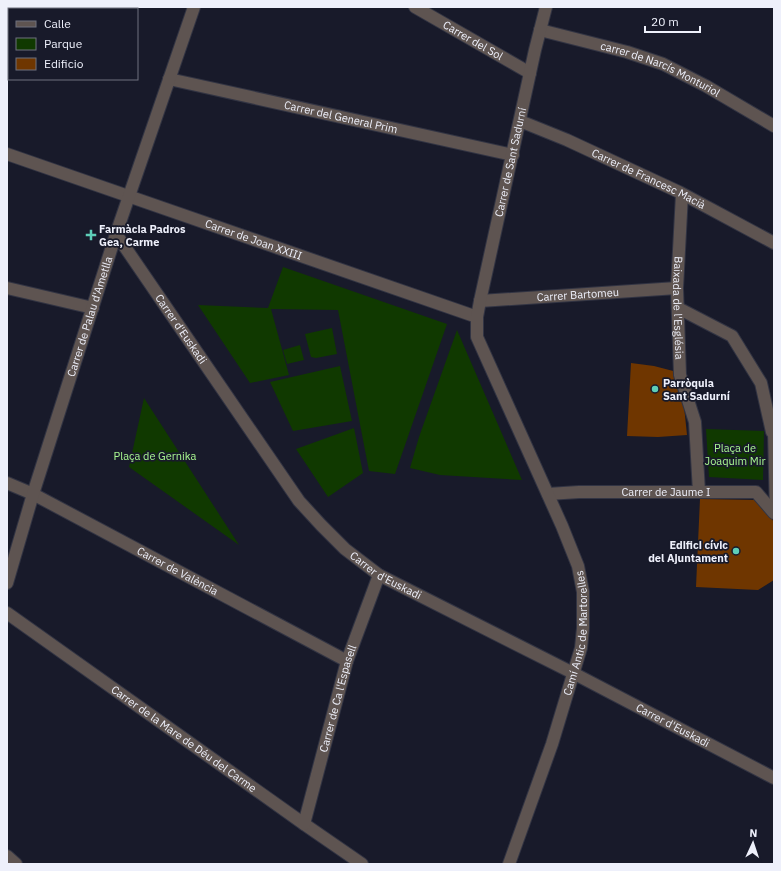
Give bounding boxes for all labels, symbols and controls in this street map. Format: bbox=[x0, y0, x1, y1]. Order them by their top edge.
legend bbox=[8, 8, 138, 80]
scale bar bbox=[645, 8, 700, 34]
text: 20 m bbox=[651, 14, 679, 29]
text: Calle bbox=[44, 16, 71, 31]
street label: Carrer del Sol bbox=[441, 18, 506, 63]
text: Parque bbox=[44, 36, 83, 51]
street label: carrer de Narcís Monturiol bbox=[599, 39, 723, 100]
text: Edificio bbox=[44, 56, 84, 71]
street label: Carrer del General Prim bbox=[283, 98, 399, 136]
street label: Carrer de Sant Sadurní bbox=[492, 106, 529, 218]
street label: Carrer de Francesc Macià bbox=[589, 145, 708, 212]
street label: Carrer de Joan XXIII bbox=[203, 216, 304, 263]
place label: Farmàcia Padros Gea, Carme bbox=[99, 222, 186, 249]
marker: Farmàcia Padros Gea, Carme bbox=[86, 230, 96, 240]
street label: Carrer de Palau d'Ametlla bbox=[64, 254, 115, 378]
street label: Baixada de l'Església bbox=[670, 256, 686, 360]
street label: Carrer Bartomeu bbox=[536, 285, 619, 304]
street label: Carrer d'Euskadi bbox=[152, 291, 210, 366]
place label: Parròquia Sant Sadurní bbox=[663, 376, 731, 403]
marker: Parròquia Sant Sadurní bbox=[650, 384, 660, 394]
park label: Plaça de Joaquim Mir bbox=[705, 441, 765, 468]
park label: Plaça de Gernika bbox=[114, 449, 197, 463]
street label: Carrer de Jaume I bbox=[621, 485, 710, 499]
place label: Edifici cívic del Ajuntament bbox=[648, 538, 728, 565]
street label: Carrer de València bbox=[134, 544, 221, 598]
marker: Edifici cívic del Ajuntament bbox=[731, 546, 741, 556]
street label: Carrer d'Euskadi bbox=[347, 548, 424, 602]
street label: Camí Antic de Martorelles bbox=[560, 569, 590, 697]
street label: Carrer de Ca l'Espasell bbox=[316, 643, 359, 754]
street label: Carrer de la Mare de Déu del Carme bbox=[108, 682, 259, 795]
street label: Carrer d'Euskadi bbox=[634, 700, 712, 750]
north arrow bbox=[733, 823, 773, 863]
text: N bbox=[749, 826, 758, 840]

